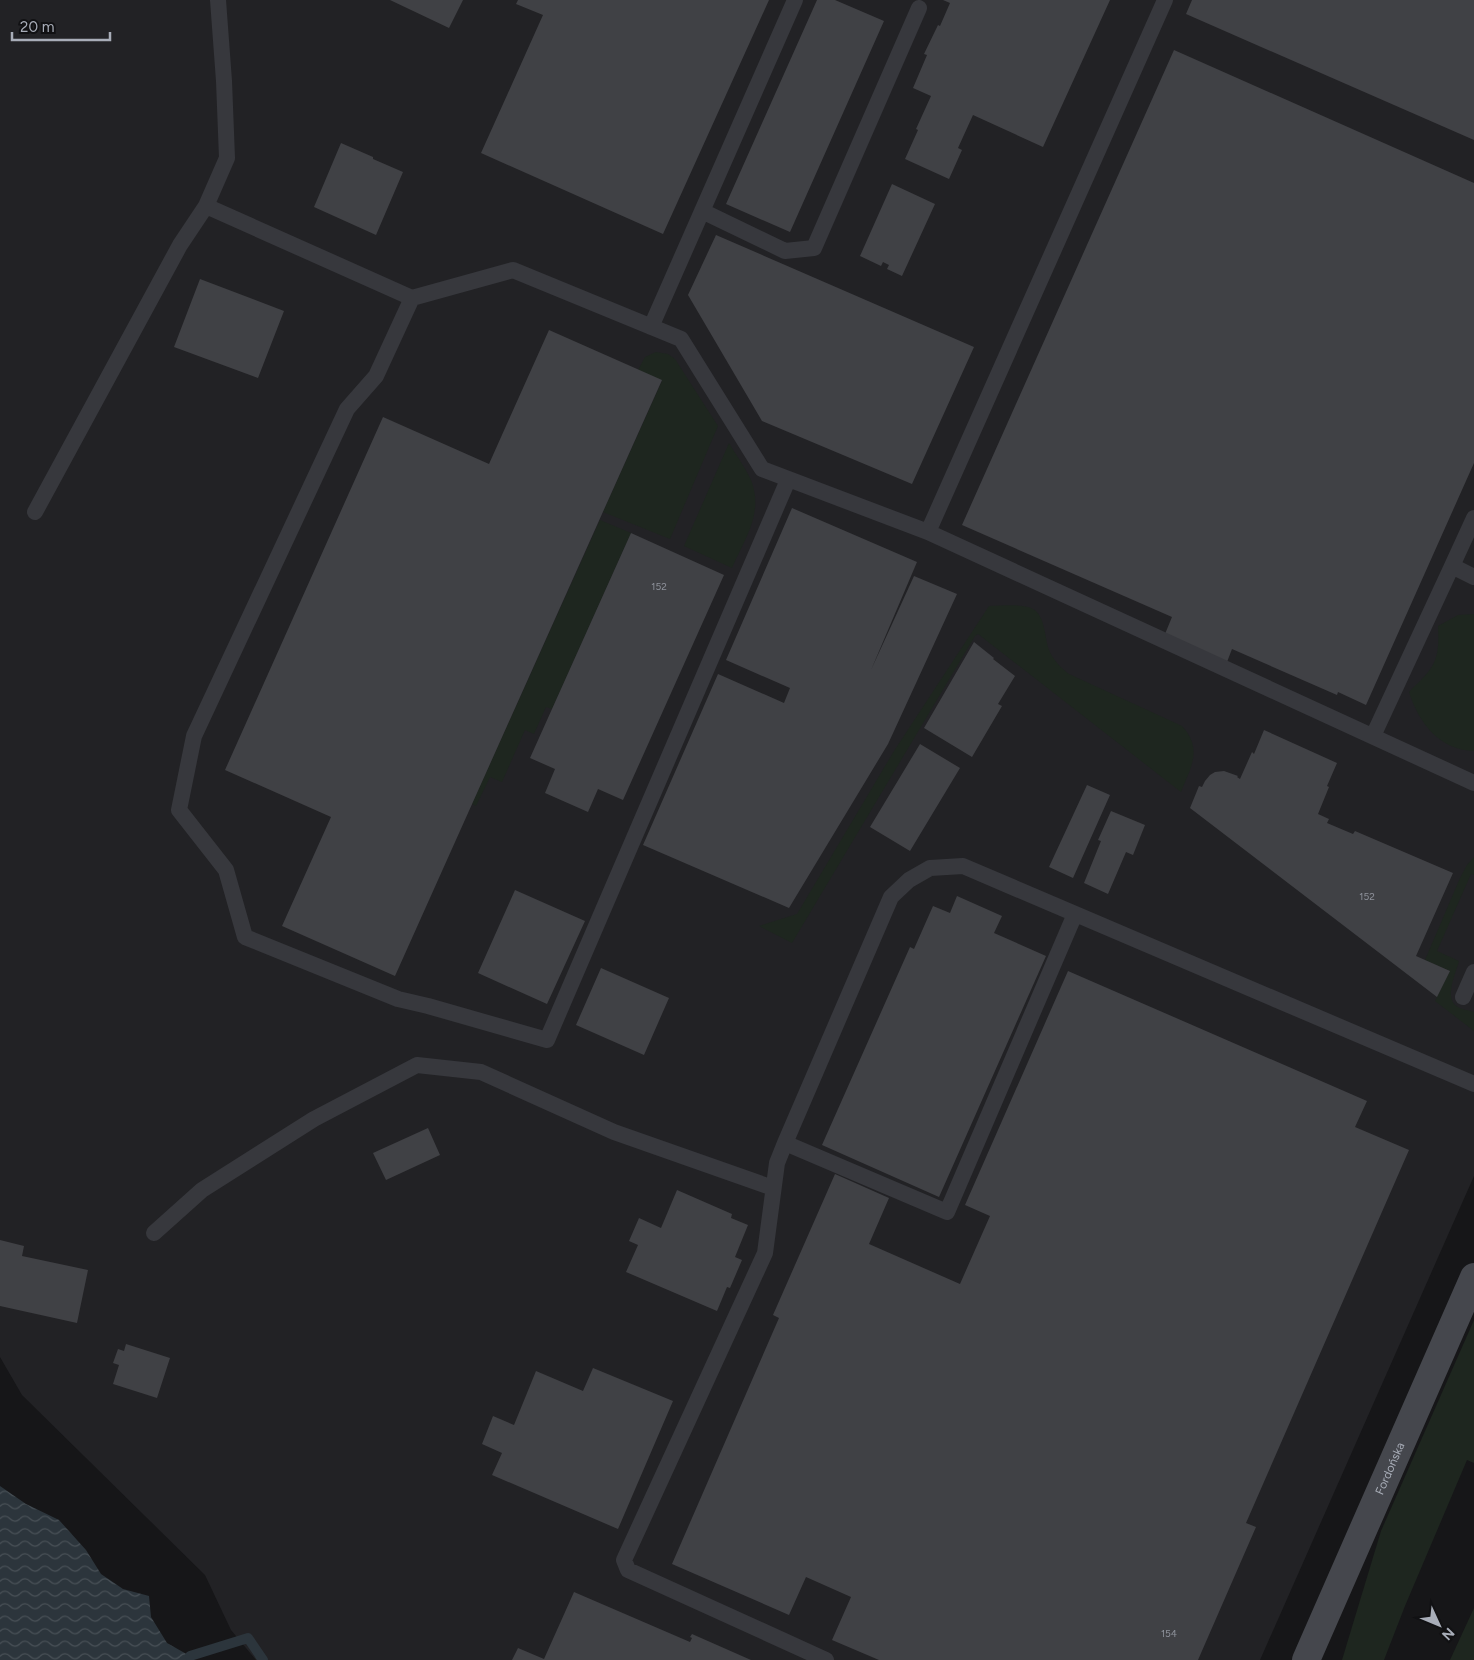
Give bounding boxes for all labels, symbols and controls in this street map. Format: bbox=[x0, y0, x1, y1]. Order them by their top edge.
scale bar bbox=[12, 10, 110, 42]
text: 20 m bbox=[20, 18, 54, 36]
house number: 152 bbox=[651, 580, 667, 593]
house number: 152 bbox=[1359, 890, 1375, 903]
street label: Fordońska bbox=[1372, 1440, 1408, 1497]
north arrow bbox=[1414, 1600, 1464, 1650]
text: N bbox=[1438, 1624, 1458, 1643]
house number: 154 bbox=[1161, 1627, 1177, 1640]

